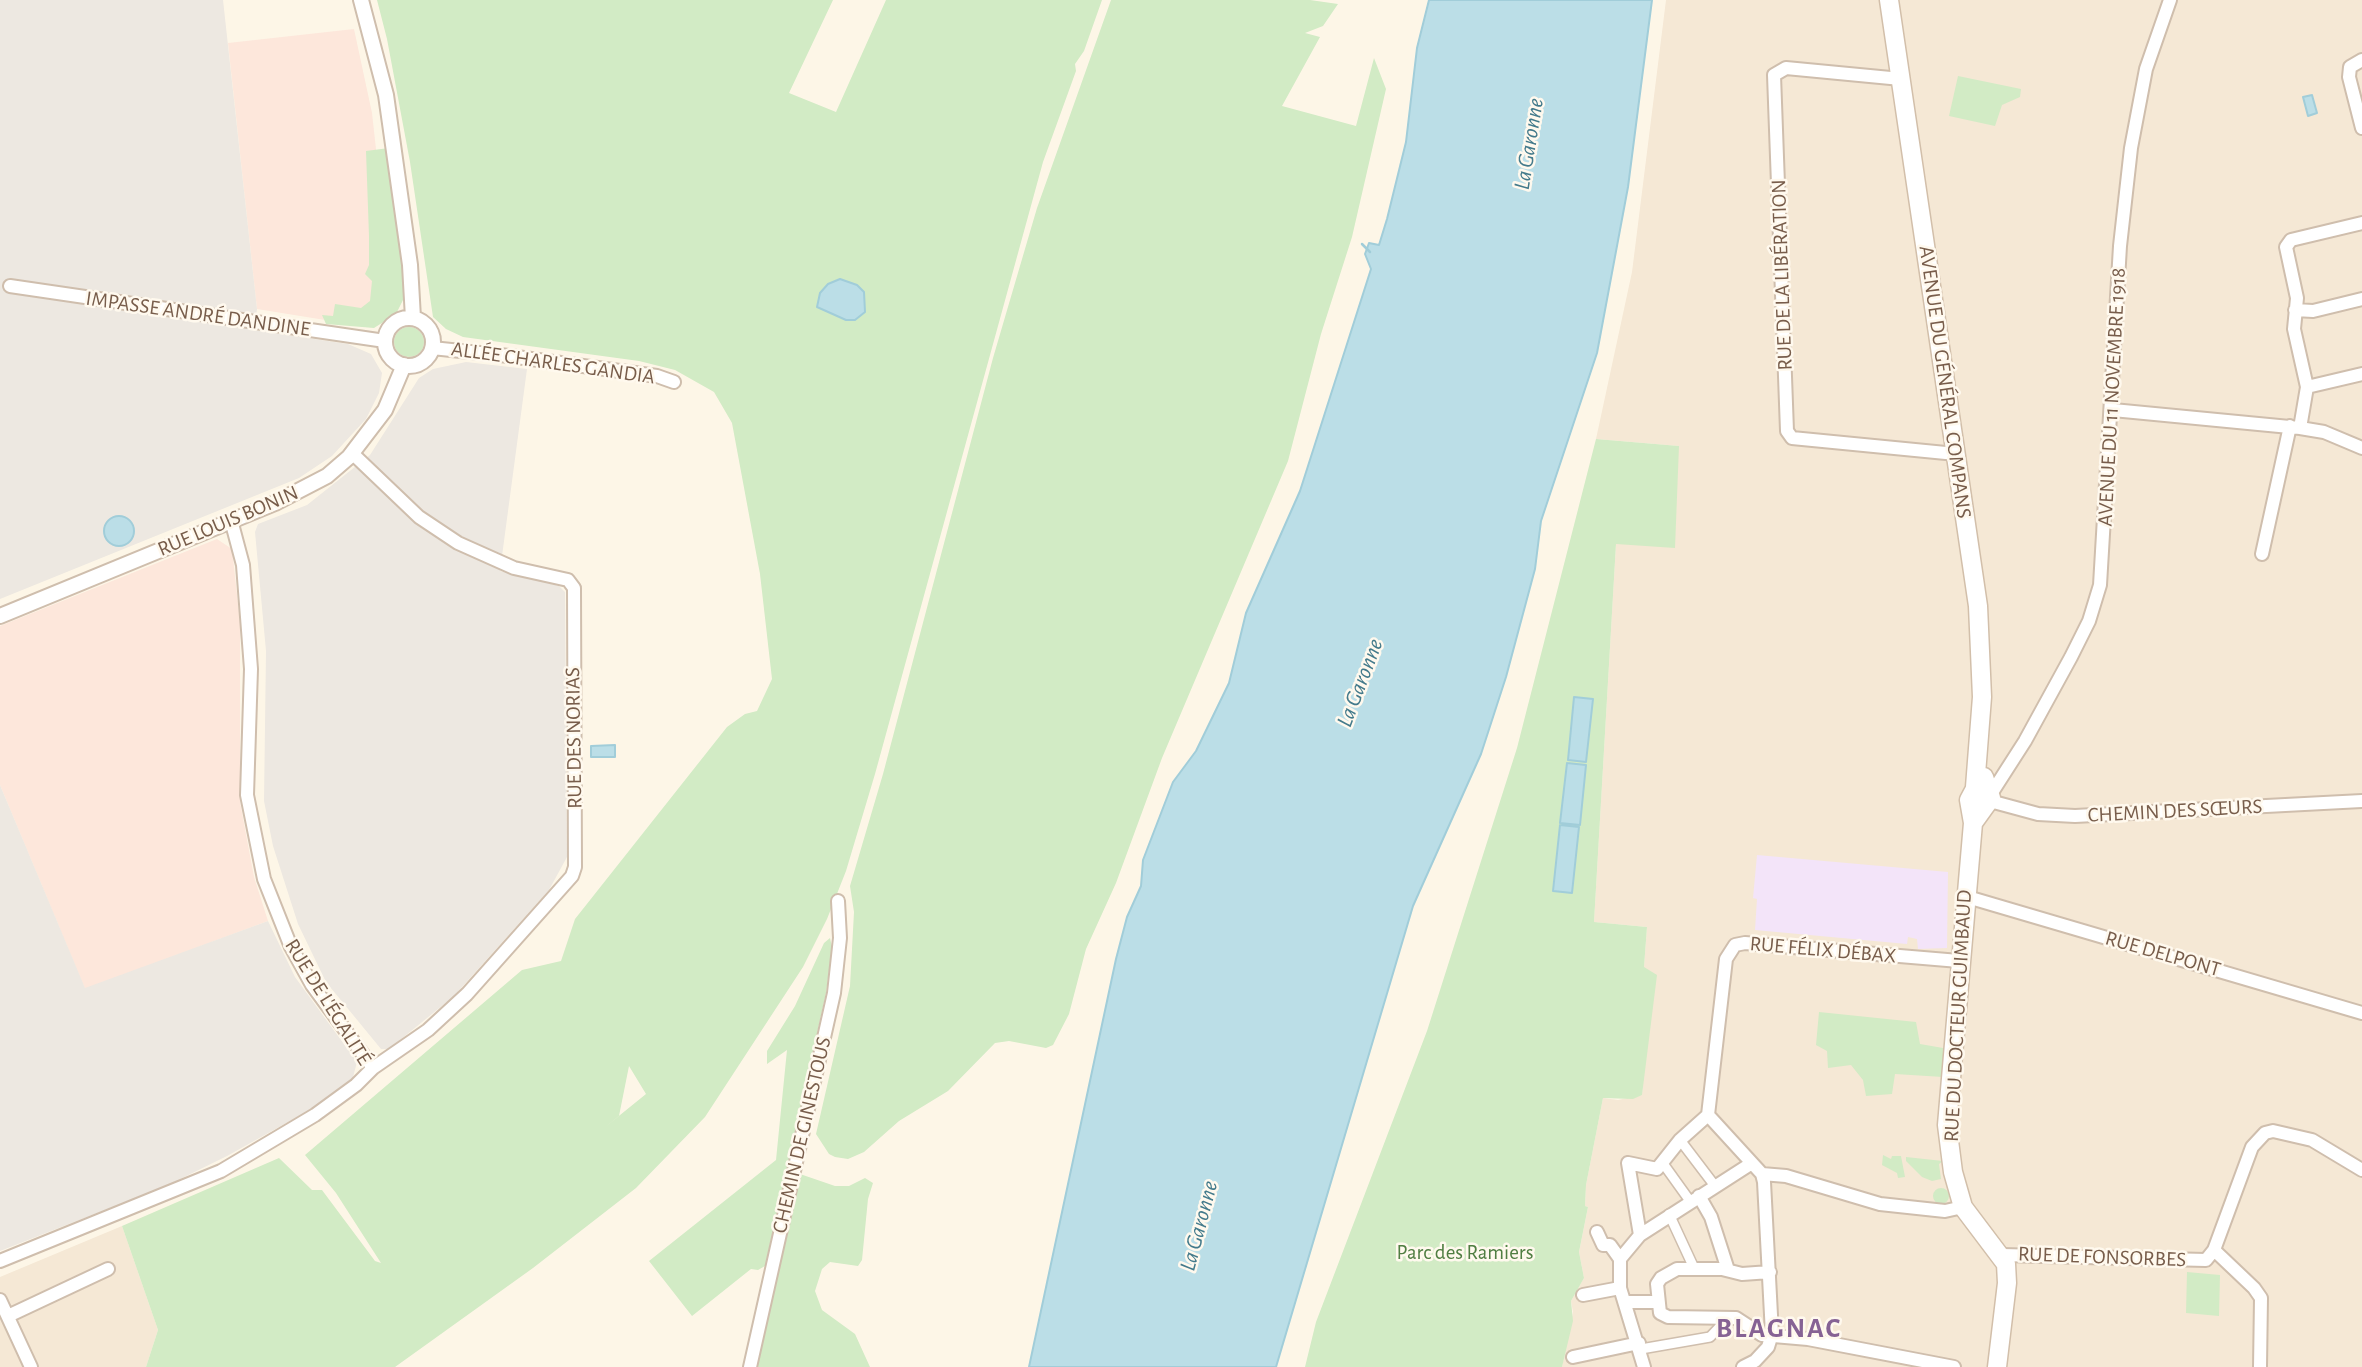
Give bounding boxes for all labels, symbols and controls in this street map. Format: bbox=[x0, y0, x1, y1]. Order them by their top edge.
water label: La Garonne bbox=[1508, 96, 1550, 192]
street label: RUE DE LA LIBÉRATION bbox=[1766, 179, 1798, 371]
street label: AVENUE DU GÉNÉRAL COMPANS bbox=[1913, 244, 1977, 520]
street label: AVENUE DU 11 NOVEMBRE 1918 bbox=[2093, 267, 2131, 527]
street label: IMPASSE ANDRÉ DANDINE bbox=[84, 286, 312, 342]
street label: ALLÉE CHARLES GANDIA bbox=[450, 336, 656, 390]
street label: RUE LOUIS BONIN bbox=[154, 480, 302, 562]
water label: La Garonne bbox=[1331, 635, 1389, 731]
street label: RUE DES NORIAS bbox=[560, 667, 588, 809]
street label: CHEMIN DES SŒURS bbox=[2087, 794, 2263, 828]
street label: RUE DU DOCTEUR GUIMBAUD bbox=[1939, 889, 1977, 1143]
street label: RUE DELPONT bbox=[2102, 925, 2224, 983]
street label: RUE FÉLIX DÉBAX bbox=[1749, 931, 1897, 969]
street label: RUE DE L'ÉGALITÉ bbox=[279, 934, 377, 1070]
street label: CHEMIN DE GINESTOUS bbox=[767, 1034, 837, 1236]
water label: La Garonne bbox=[1174, 1178, 1224, 1274]
park label: Parc des Ramiers bbox=[1397, 1240, 1533, 1266]
street label: RUE DE FONSORBES bbox=[2018, 1241, 2186, 1273]
district label: BLAGNAC bbox=[1717, 1312, 1841, 1346]

